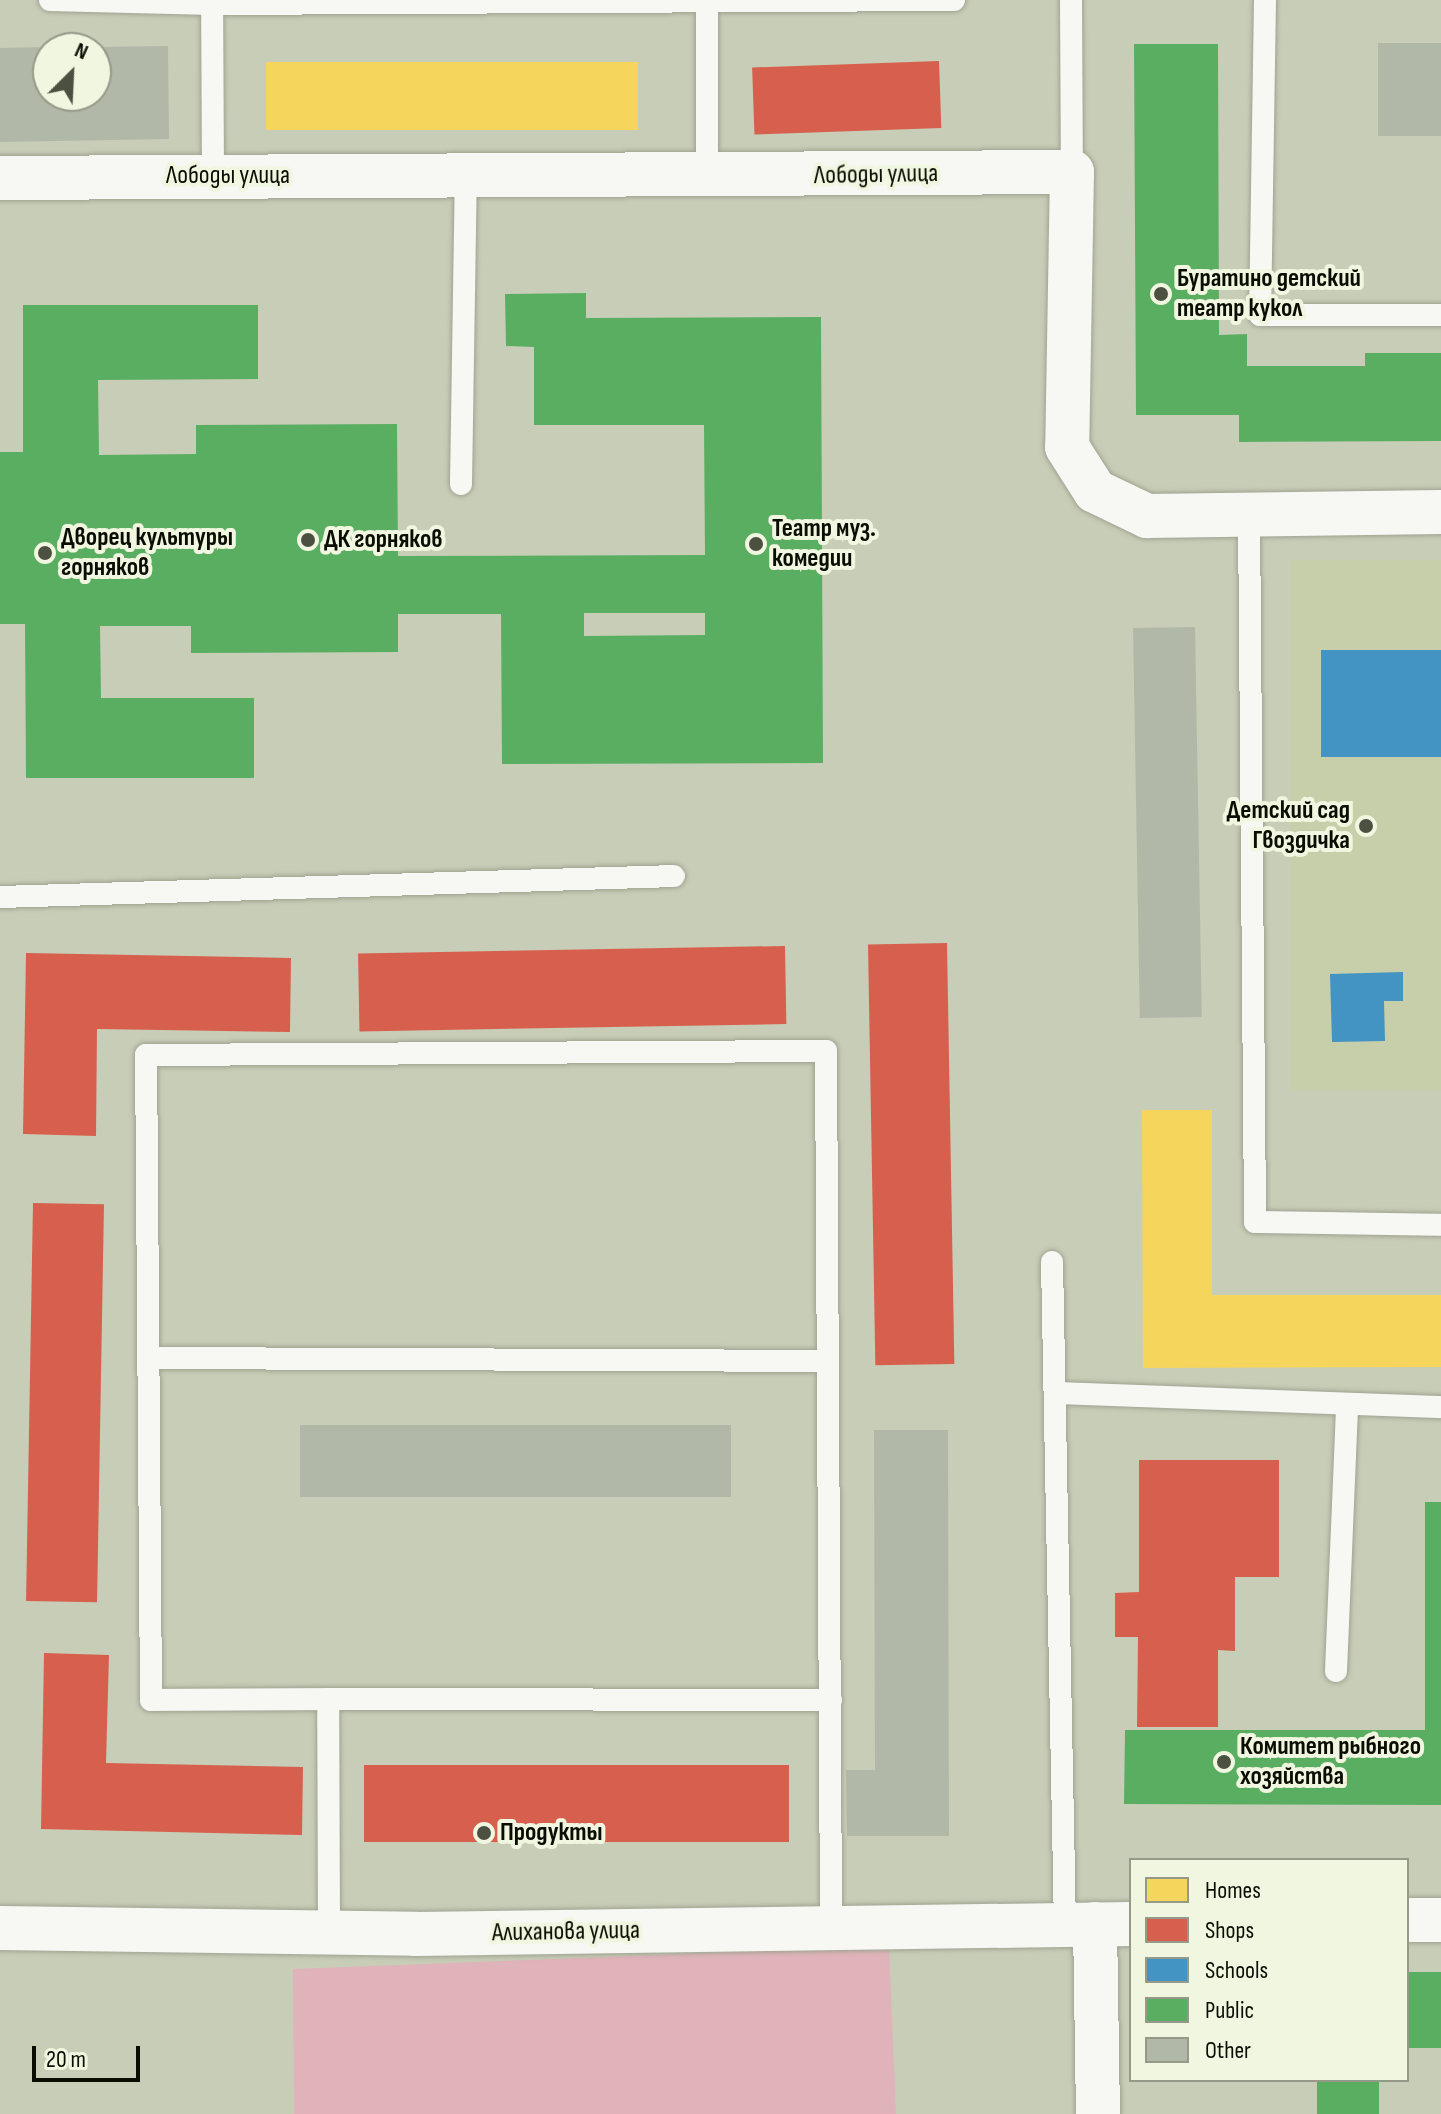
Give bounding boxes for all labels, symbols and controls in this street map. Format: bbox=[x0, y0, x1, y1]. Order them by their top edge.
north arrow bbox=[32, 32, 112, 112]
text: N bbox=[70, 37, 92, 66]
street label: Лободы улица bbox=[814, 158, 938, 192]
street label: Лободы улица bbox=[166, 160, 290, 192]
place label: Буратино детский театр кукол bbox=[1177, 263, 1361, 324]
marker: Буратино детский театр кукол bbox=[1152, 285, 1170, 303]
place label: Театр муз. комедии bbox=[772, 513, 876, 574]
place label: Дворец культуры горняков bbox=[61, 522, 233, 584]
place label: ДК горняков bbox=[324, 524, 443, 556]
marker: ДК горняков bbox=[299, 531, 317, 549]
marker: Театр муз. комедии bbox=[747, 535, 765, 553]
marker: Дворец культуры горняков bbox=[36, 544, 54, 562]
place label: Детский сад Гвоздичка bbox=[1227, 795, 1350, 856]
marker: Детский сад Гвоздичка bbox=[1357, 817, 1375, 835]
place label: Комитет рыбного хозяйства bbox=[1240, 1731, 1421, 1792]
marker: Комитет рыбного хозяйства bbox=[1215, 1753, 1233, 1771]
place label: Продукты bbox=[500, 1817, 603, 1849]
marker: Продукты bbox=[475, 1824, 493, 1842]
legend bbox=[1129, 1858, 1409, 2082]
text: Homes bbox=[1205, 1876, 1261, 1905]
street label: Алиханова улица bbox=[492, 1915, 640, 1949]
text: Shops bbox=[1205, 1916, 1254, 1945]
text: Schools bbox=[1205, 1956, 1268, 1985]
text: Public bbox=[1205, 1996, 1254, 2025]
scale bar bbox=[36, 2030, 144, 2080]
text: Other bbox=[1205, 2036, 1251, 2065]
text: 20 m bbox=[46, 2045, 86, 2074]

